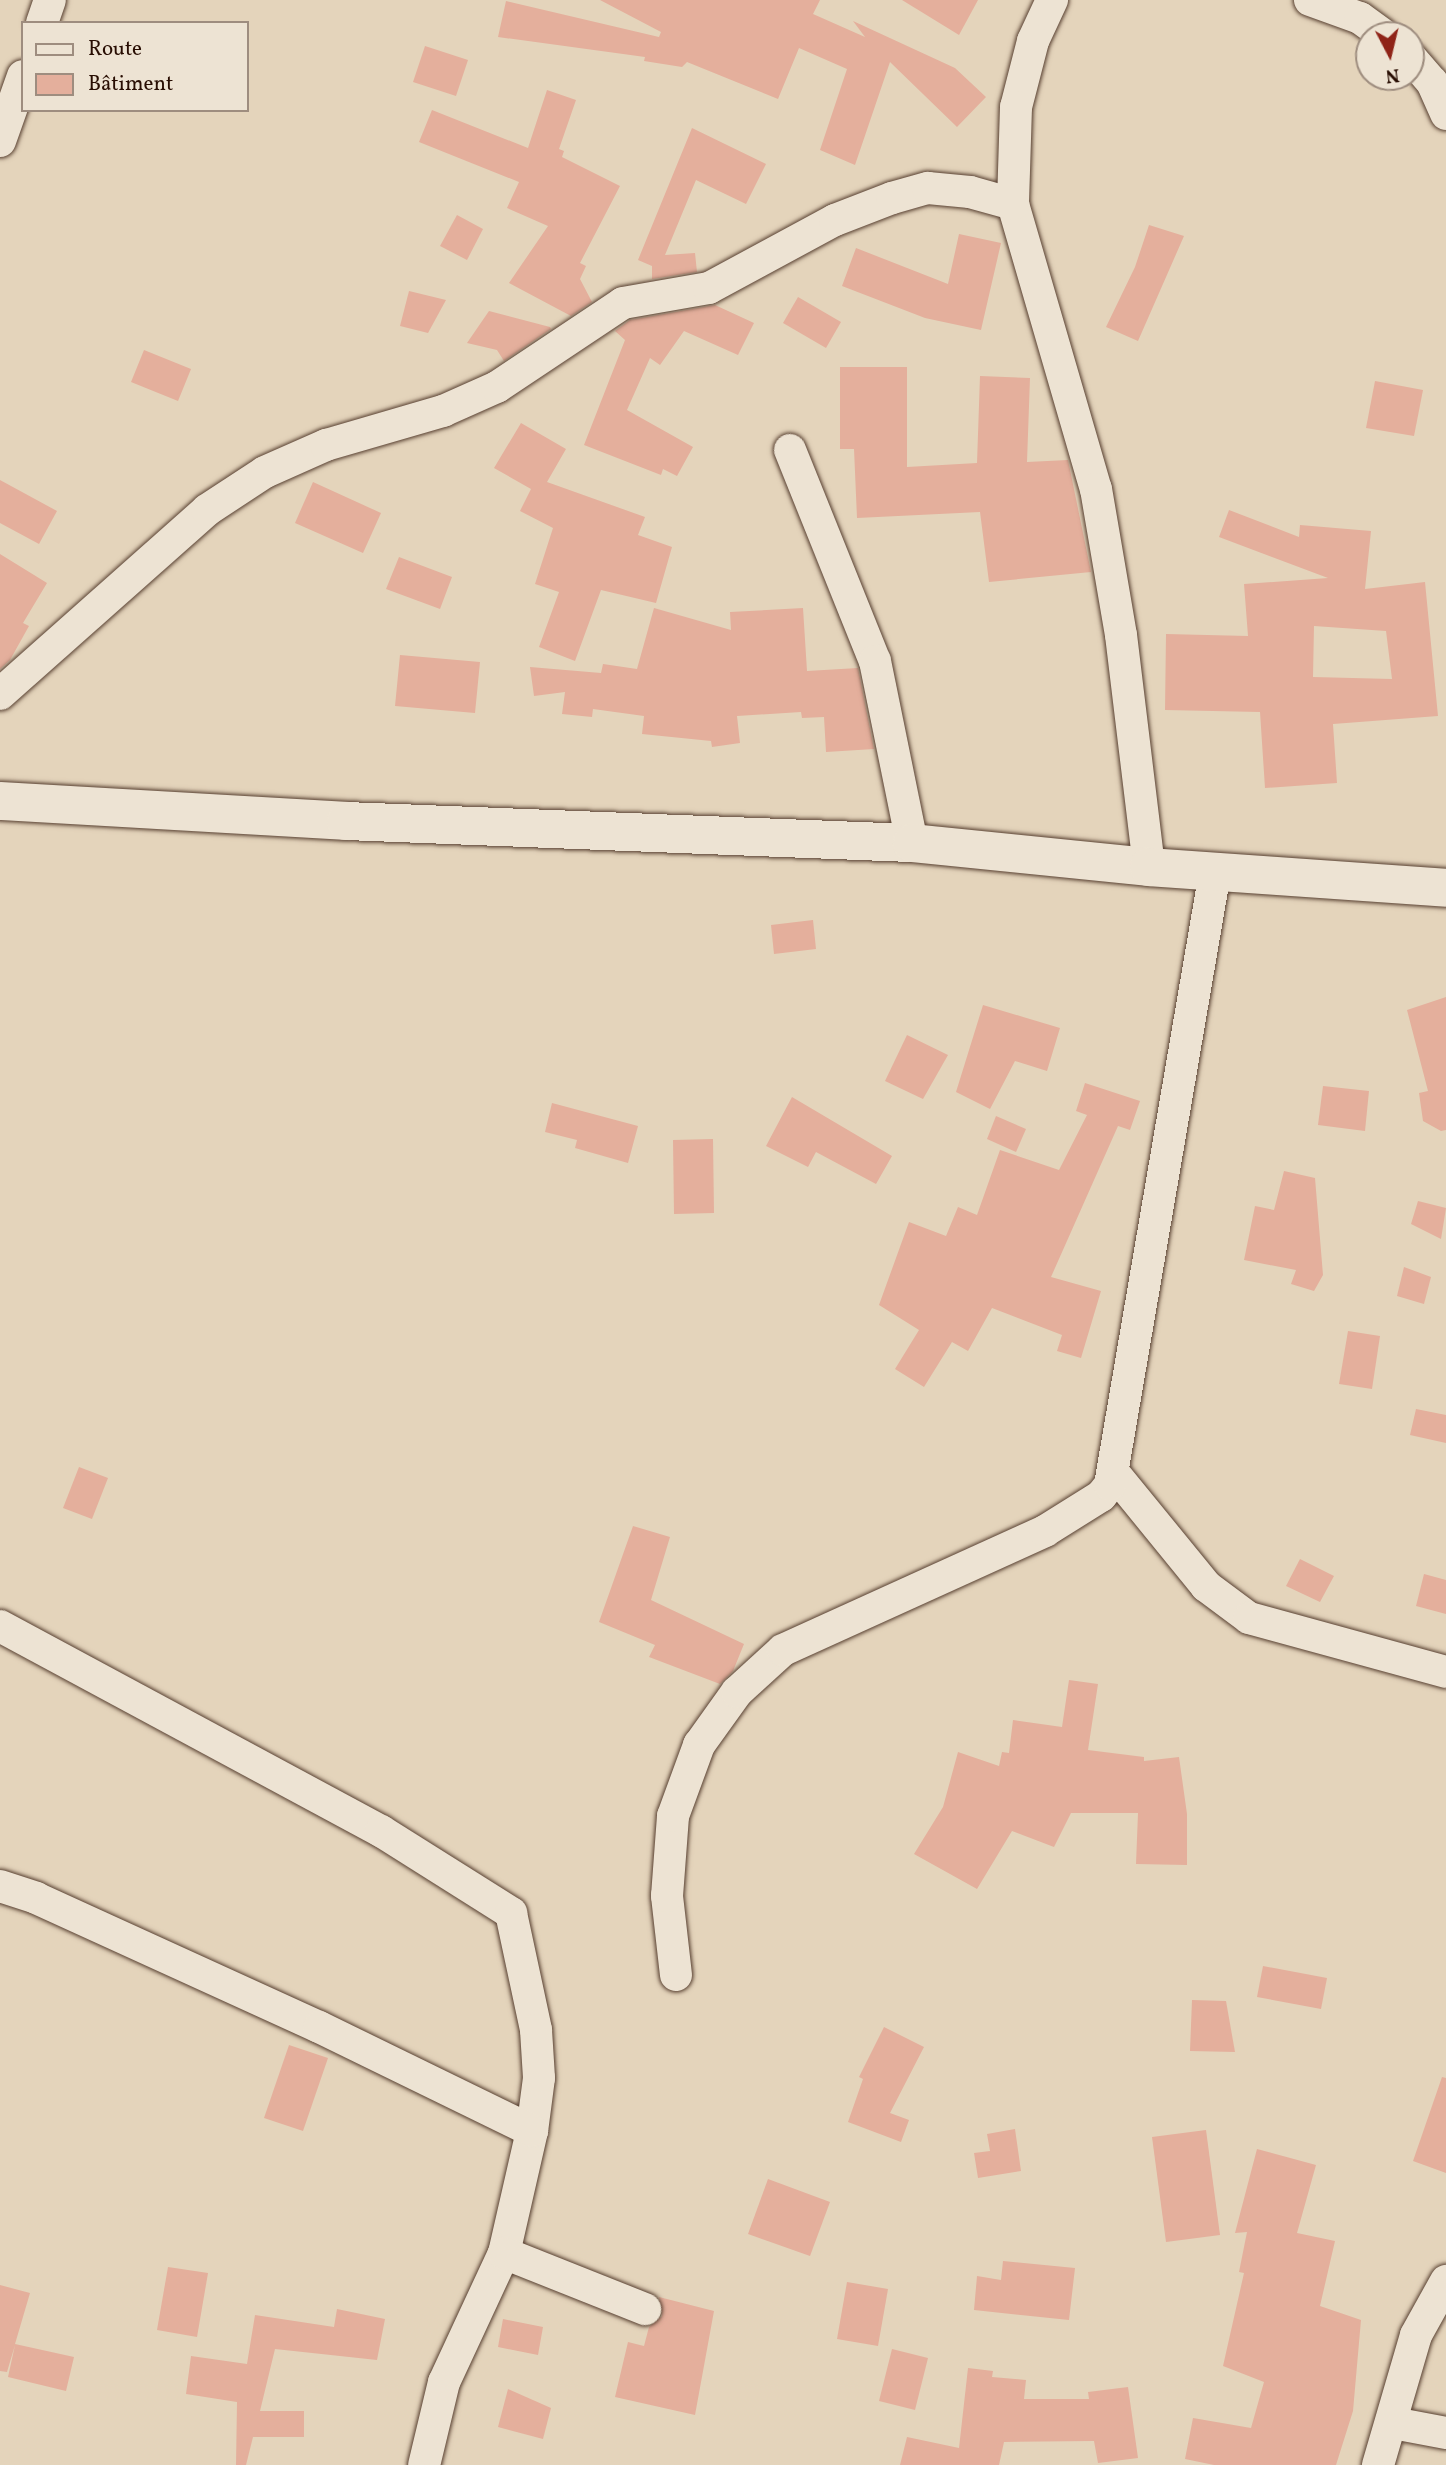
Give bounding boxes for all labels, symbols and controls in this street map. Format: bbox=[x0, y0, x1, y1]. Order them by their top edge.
legend bbox=[21, 21, 248, 112]
north arrow bbox=[1355, 21, 1425, 91]
text: Route bbox=[88, 35, 142, 64]
text: N bbox=[1384, 61, 1401, 89]
text: Bâtiment bbox=[88, 70, 173, 99]

